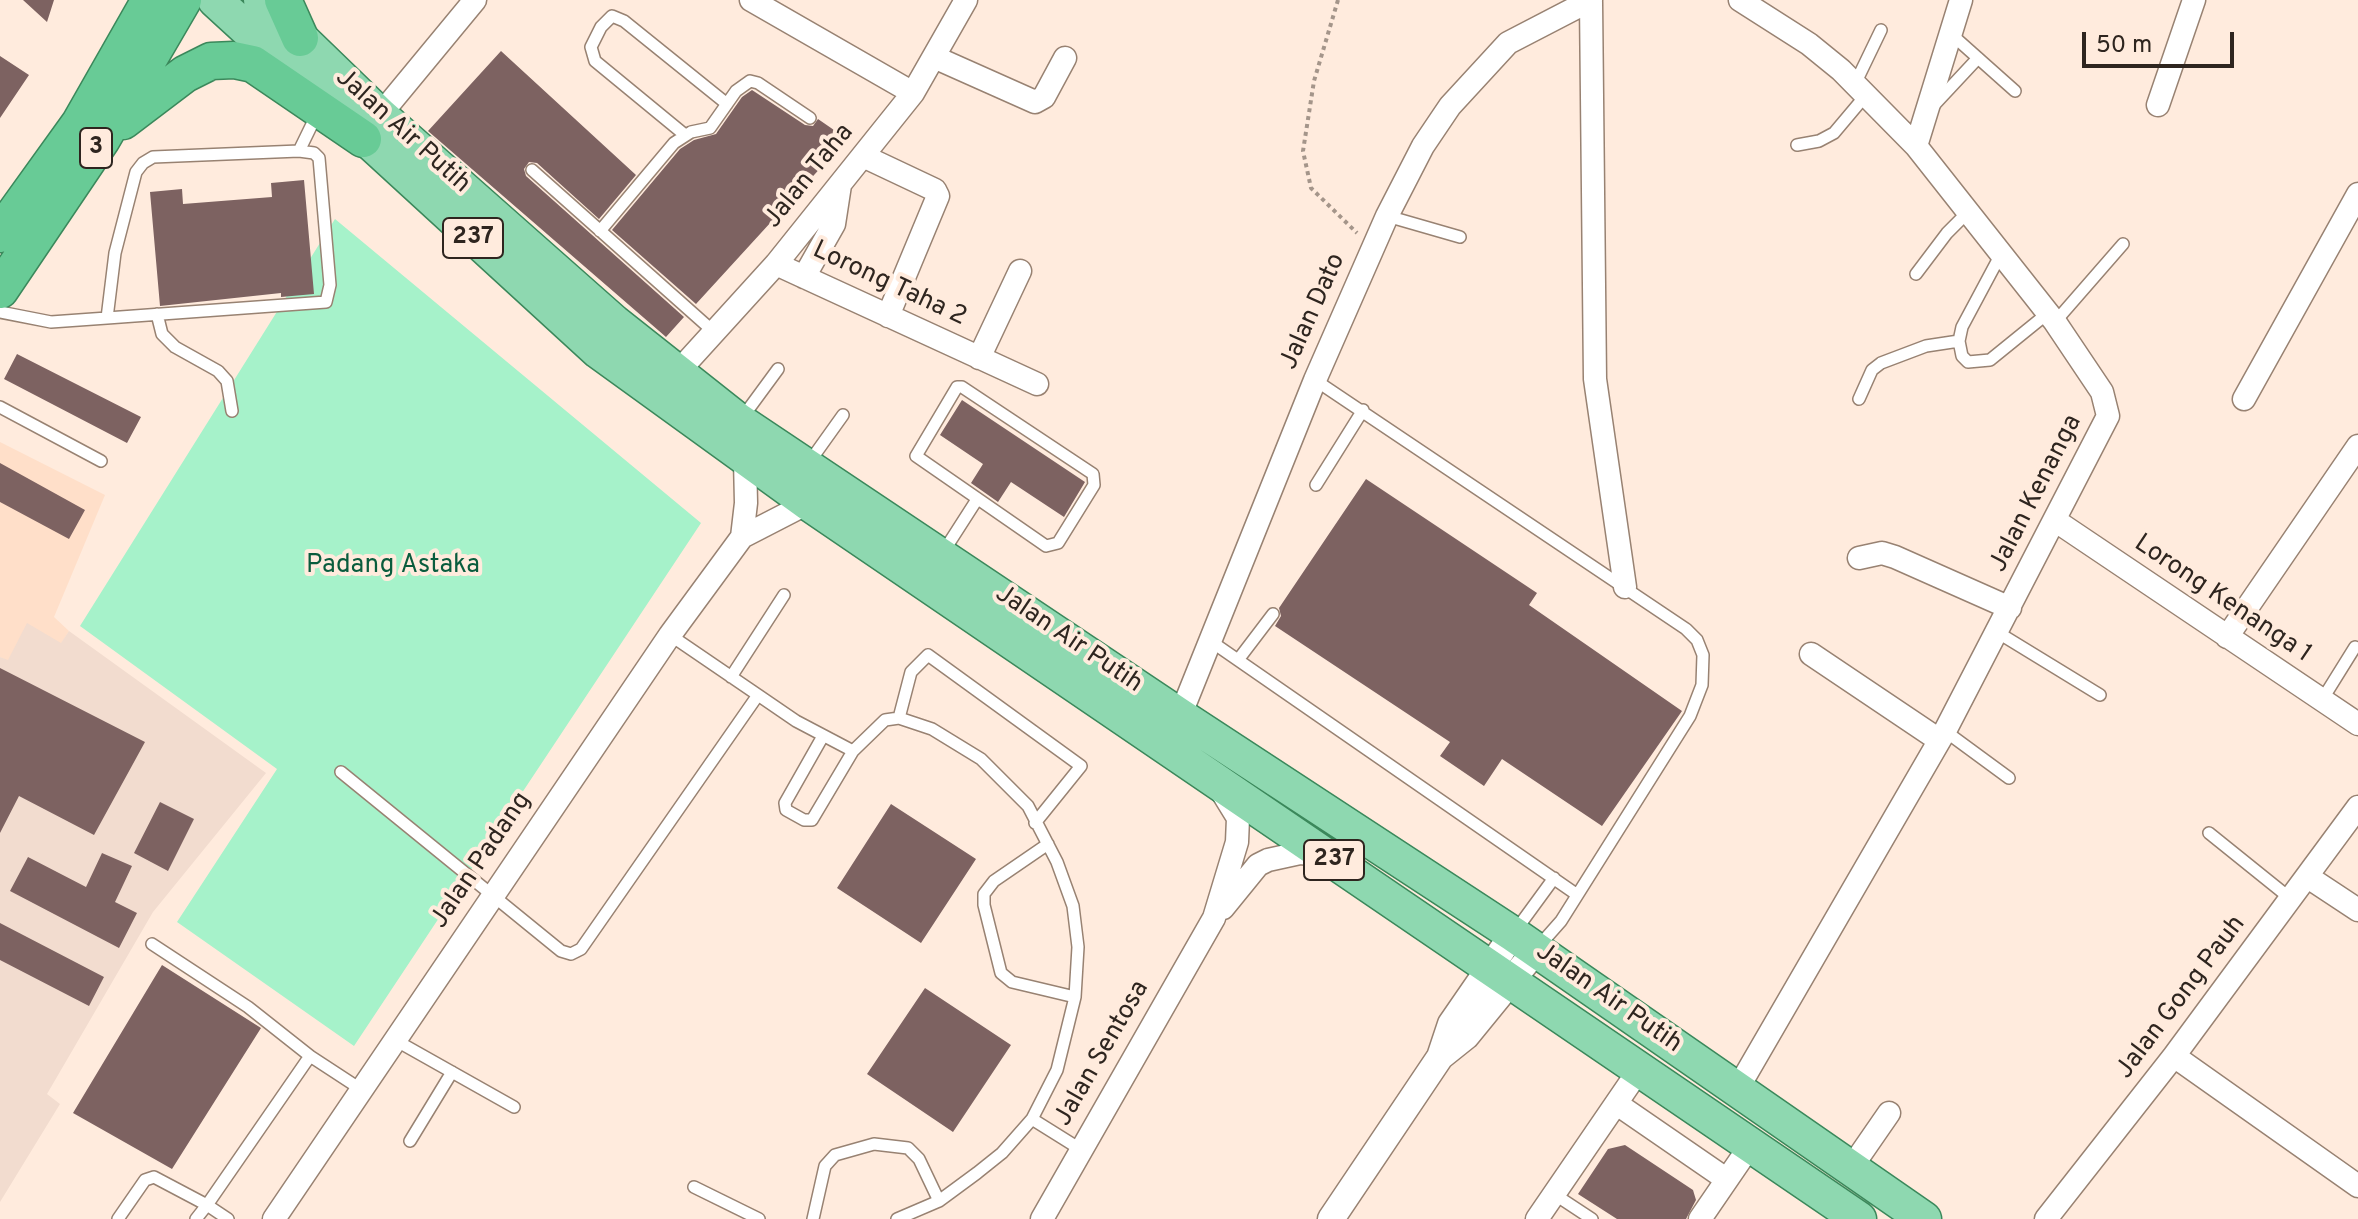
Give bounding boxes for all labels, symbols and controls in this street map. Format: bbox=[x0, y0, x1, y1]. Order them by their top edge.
scale bar bbox=[2086, 16, 2238, 66]
text: 50 m bbox=[2096, 31, 2152, 61]
street label: Jalan Air Putih bbox=[328, 63, 476, 201]
street label: Jalan Taha bbox=[759, 119, 861, 235]
road number: 3 bbox=[80, 128, 112, 168]
road number: 237 bbox=[443, 218, 503, 258]
street label: Lorong Taha 2 bbox=[807, 236, 971, 334]
street label: Jalan Dato bbox=[1275, 249, 1353, 375]
street label: Jalan Kenanga bbox=[1984, 410, 2090, 578]
street label: Lorong Kenanga 1 bbox=[2127, 529, 2317, 671]
park label: Padang Astaka bbox=[306, 551, 480, 583]
street label: Jalan Air Putih bbox=[988, 579, 1148, 701]
street label: Jalan Padang bbox=[425, 787, 539, 935]
road number: 237 bbox=[1304, 840, 1364, 880]
street label: Jalan Gong Pauh bbox=[2110, 910, 2254, 1086]
street label: Jalan Air Putih bbox=[1529, 937, 1687, 1061]
street label: Jalan Sentosa bbox=[1049, 976, 1157, 1132]

